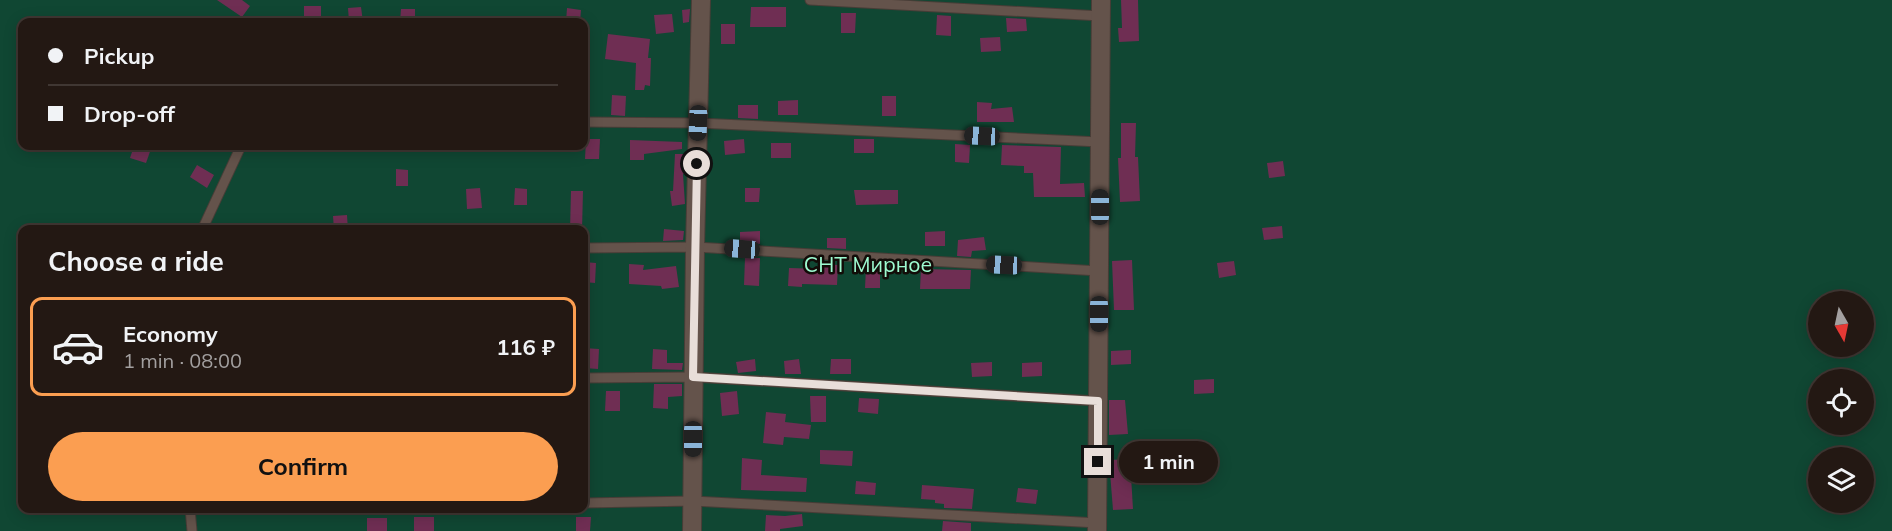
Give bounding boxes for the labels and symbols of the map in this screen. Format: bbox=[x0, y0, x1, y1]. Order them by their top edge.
car bbox=[688, 105, 708, 141]
car bbox=[964, 126, 1000, 146]
route start bbox=[683, 150, 710, 177]
car bbox=[1091, 189, 1109, 225]
car bbox=[723, 239, 761, 259]
park label: СНТ Мирное bbox=[804, 251, 932, 277]
car bbox=[986, 255, 1022, 275]
north arrow bbox=[1808, 291, 1874, 357]
car bbox=[1090, 296, 1108, 332]
car bbox=[684, 421, 702, 457]
callout: 1 min bbox=[1119, 441, 1218, 483]
route end bbox=[1084, 448, 1111, 475]

